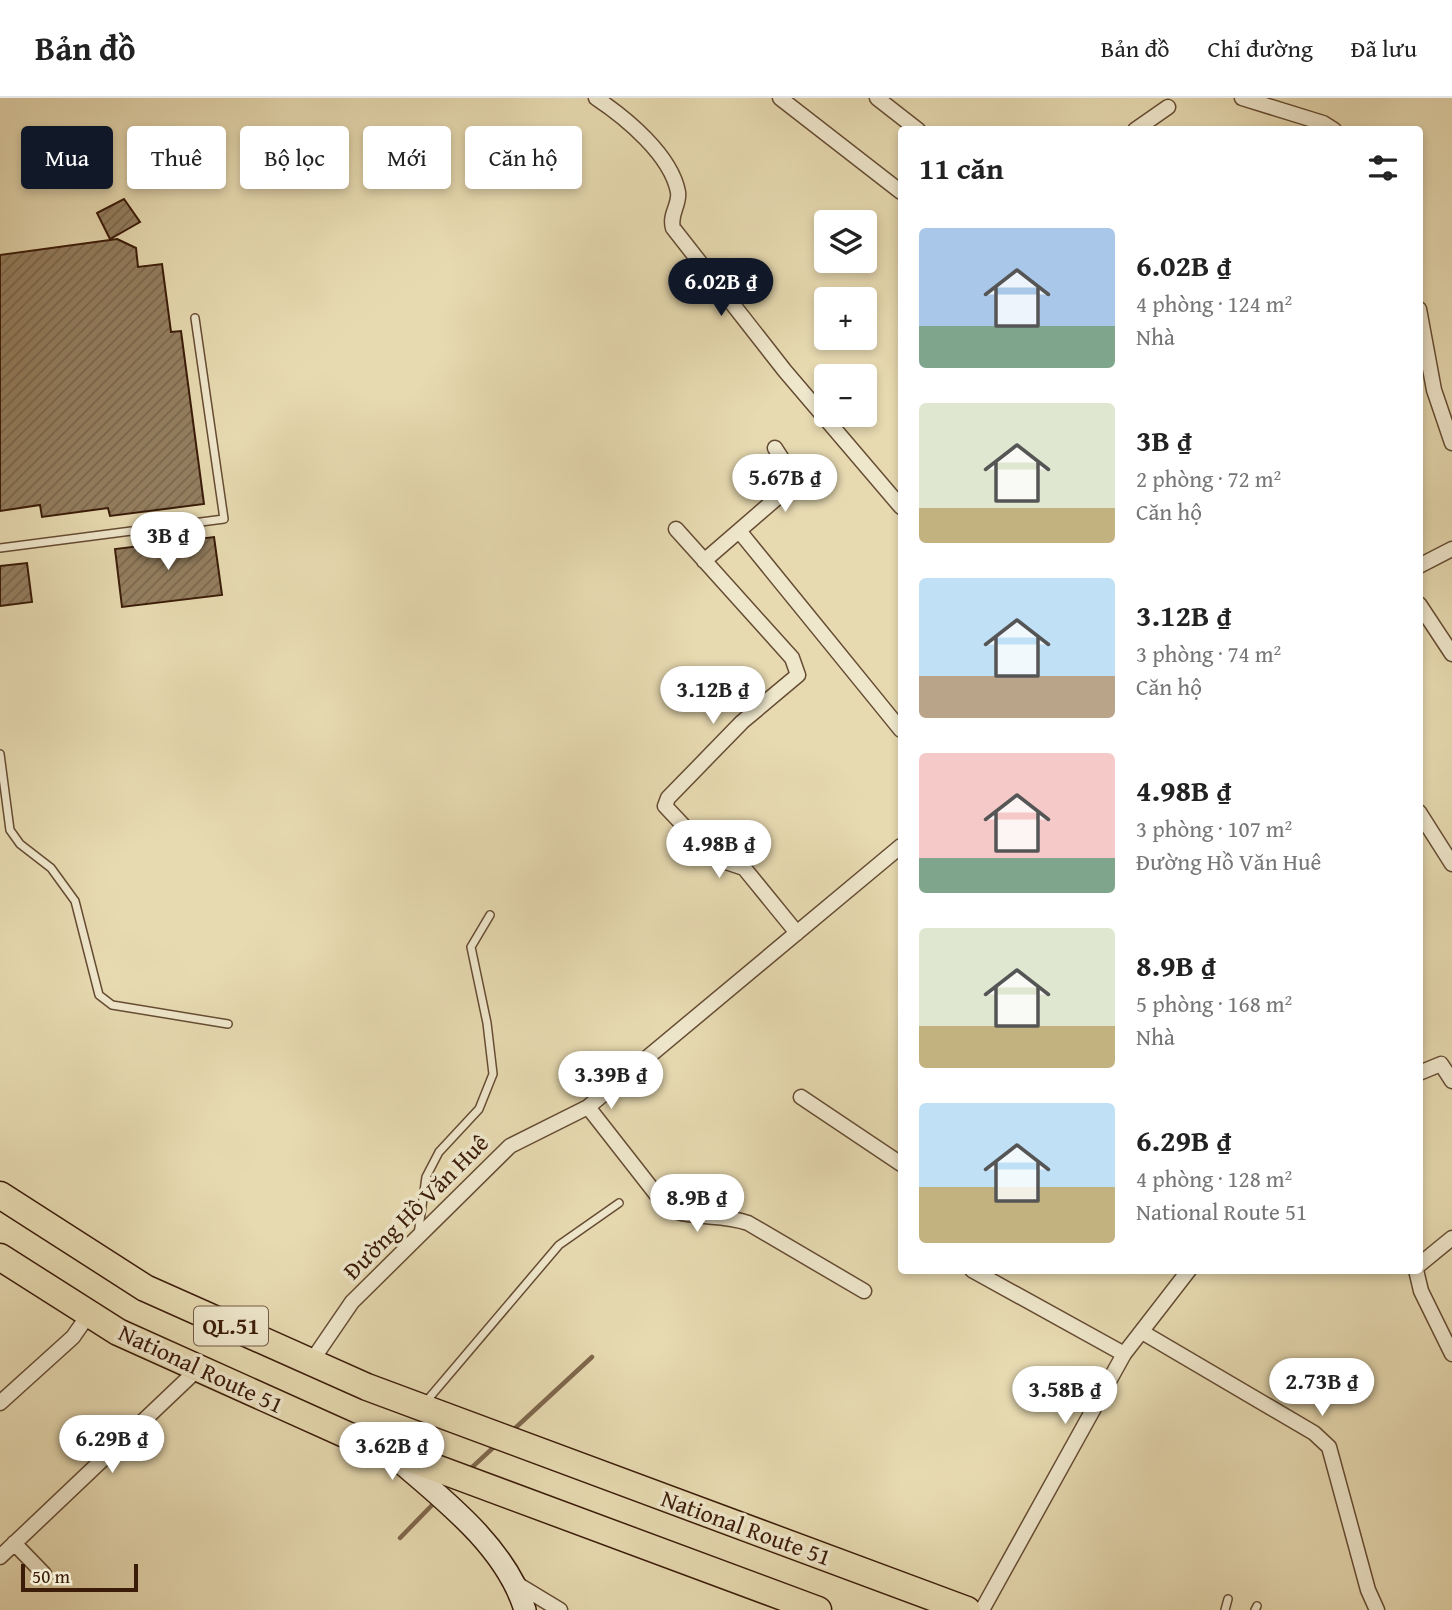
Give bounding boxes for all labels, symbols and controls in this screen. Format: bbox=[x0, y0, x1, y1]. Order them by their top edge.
text: Bản đồ bbox=[35, 24, 136, 72]
text: Bản đồ bbox=[1101, 31, 1170, 66]
text: Chỉ đường bbox=[1208, 31, 1313, 66]
text: Đã lưu bbox=[1351, 31, 1417, 66]
chip: Mua bbox=[21, 126, 113, 189]
chip: Thuê bbox=[127, 126, 226, 189]
chip: Bộ lọc bbox=[240, 126, 349, 189]
chip: Mới bbox=[363, 126, 451, 189]
chip: Căn hộ bbox=[465, 126, 582, 189]
text: 11 căn bbox=[919, 146, 1004, 190]
icon: filters bbox=[1364, 149, 1402, 187]
map controls bbox=[814, 210, 877, 427]
button: layers bbox=[814, 210, 877, 273]
text: 6.02B ₫ bbox=[1136, 243, 1232, 287]
icon: home bbox=[975, 256, 1059, 340]
pin: 6.02B ₫ bbox=[656, 258, 786, 318]
text: 6.02B ₫ bbox=[684, 264, 758, 297]
button: + bbox=[814, 287, 877, 350]
text: 4 phòng · 124 m² bbox=[1136, 287, 1292, 320]
text: Nhà bbox=[1136, 320, 1175, 353]
button: − bbox=[814, 364, 877, 427]
text: 3B ₫ bbox=[1136, 418, 1192, 462]
icon: home bbox=[975, 431, 1059, 515]
pin: 5.67B ₫ bbox=[720, 454, 850, 514]
text: 5.67B ₫ bbox=[748, 460, 822, 493]
text: 2 phòng · 72 m² bbox=[1136, 462, 1281, 495]
text: Căn hộ bbox=[1136, 495, 1202, 528]
pin: 3B ₫ bbox=[127, 512, 209, 572]
text: 3B ₫ bbox=[146, 518, 190, 551]
text: 3.12B ₫ bbox=[1136, 593, 1232, 637]
icon: home bbox=[975, 606, 1059, 690]
text: 3 phòng · 74 m² bbox=[1136, 637, 1281, 670]
pin: 3.12B ₫ bbox=[648, 666, 778, 726]
text: Căn hộ bbox=[1136, 670, 1202, 703]
text: 3.12B ₫ bbox=[676, 672, 750, 705]
text: 4.98B ₫ bbox=[1136, 768, 1232, 812]
icon: home bbox=[975, 781, 1059, 865]
text: 3 phòng · 107 m² bbox=[1136, 812, 1292, 845]
pin: 4.98B ₫ bbox=[654, 820, 784, 880]
text: 4.98B ₫ bbox=[682, 826, 756, 859]
text: Đường Hồ Văn Huê bbox=[1136, 845, 1321, 878]
text: 8.9B ₫ bbox=[1136, 943, 1216, 987]
icon: home bbox=[975, 956, 1059, 1040]
text: 5 phòng · 168 m² bbox=[1136, 987, 1292, 1020]
text: Nhà bbox=[1136, 1020, 1175, 1053]
pin: 3.39B ₫ bbox=[546, 1052, 676, 1111]
text: 3.39B ₫ bbox=[574, 1057, 648, 1090]
text: 6.29B ₫ bbox=[1136, 1118, 1232, 1162]
street label: Đường Hồ Văn Huê bbox=[335, 1126, 496, 1287]
icon: home bbox=[975, 1131, 1059, 1215]
text: 4 phòng · 128 m² bbox=[1136, 1162, 1292, 1195]
pin: 8.9B ₫ bbox=[640, 1174, 754, 1234]
text: 8.9B ₫ bbox=[666, 1180, 728, 1213]
text: National Route 51 bbox=[1136, 1195, 1307, 1228]
road number: QL.51 bbox=[194, 1306, 268, 1345]
street label: National Route 51 bbox=[113, 1315, 290, 1422]
pin: 2.73B ₫ bbox=[1257, 1358, 1387, 1418]
text: 2.73B ₫ bbox=[1285, 1364, 1359, 1397]
pin: 3.58B ₫ bbox=[1000, 1366, 1130, 1426]
text: 3.58B ₫ bbox=[1028, 1372, 1102, 1405]
pin: 6.29B ₫ bbox=[47, 1416, 177, 1475]
text: 6.29B ₫ bbox=[75, 1421, 149, 1454]
pin: 3.62B ₫ bbox=[327, 1422, 457, 1482]
text: 3.62B ₫ bbox=[355, 1428, 429, 1461]
street label: National Route 51 bbox=[656, 1481, 836, 1575]
scale bar bbox=[21, 1561, 138, 1593]
text: 50 m bbox=[32, 1562, 70, 1590]

